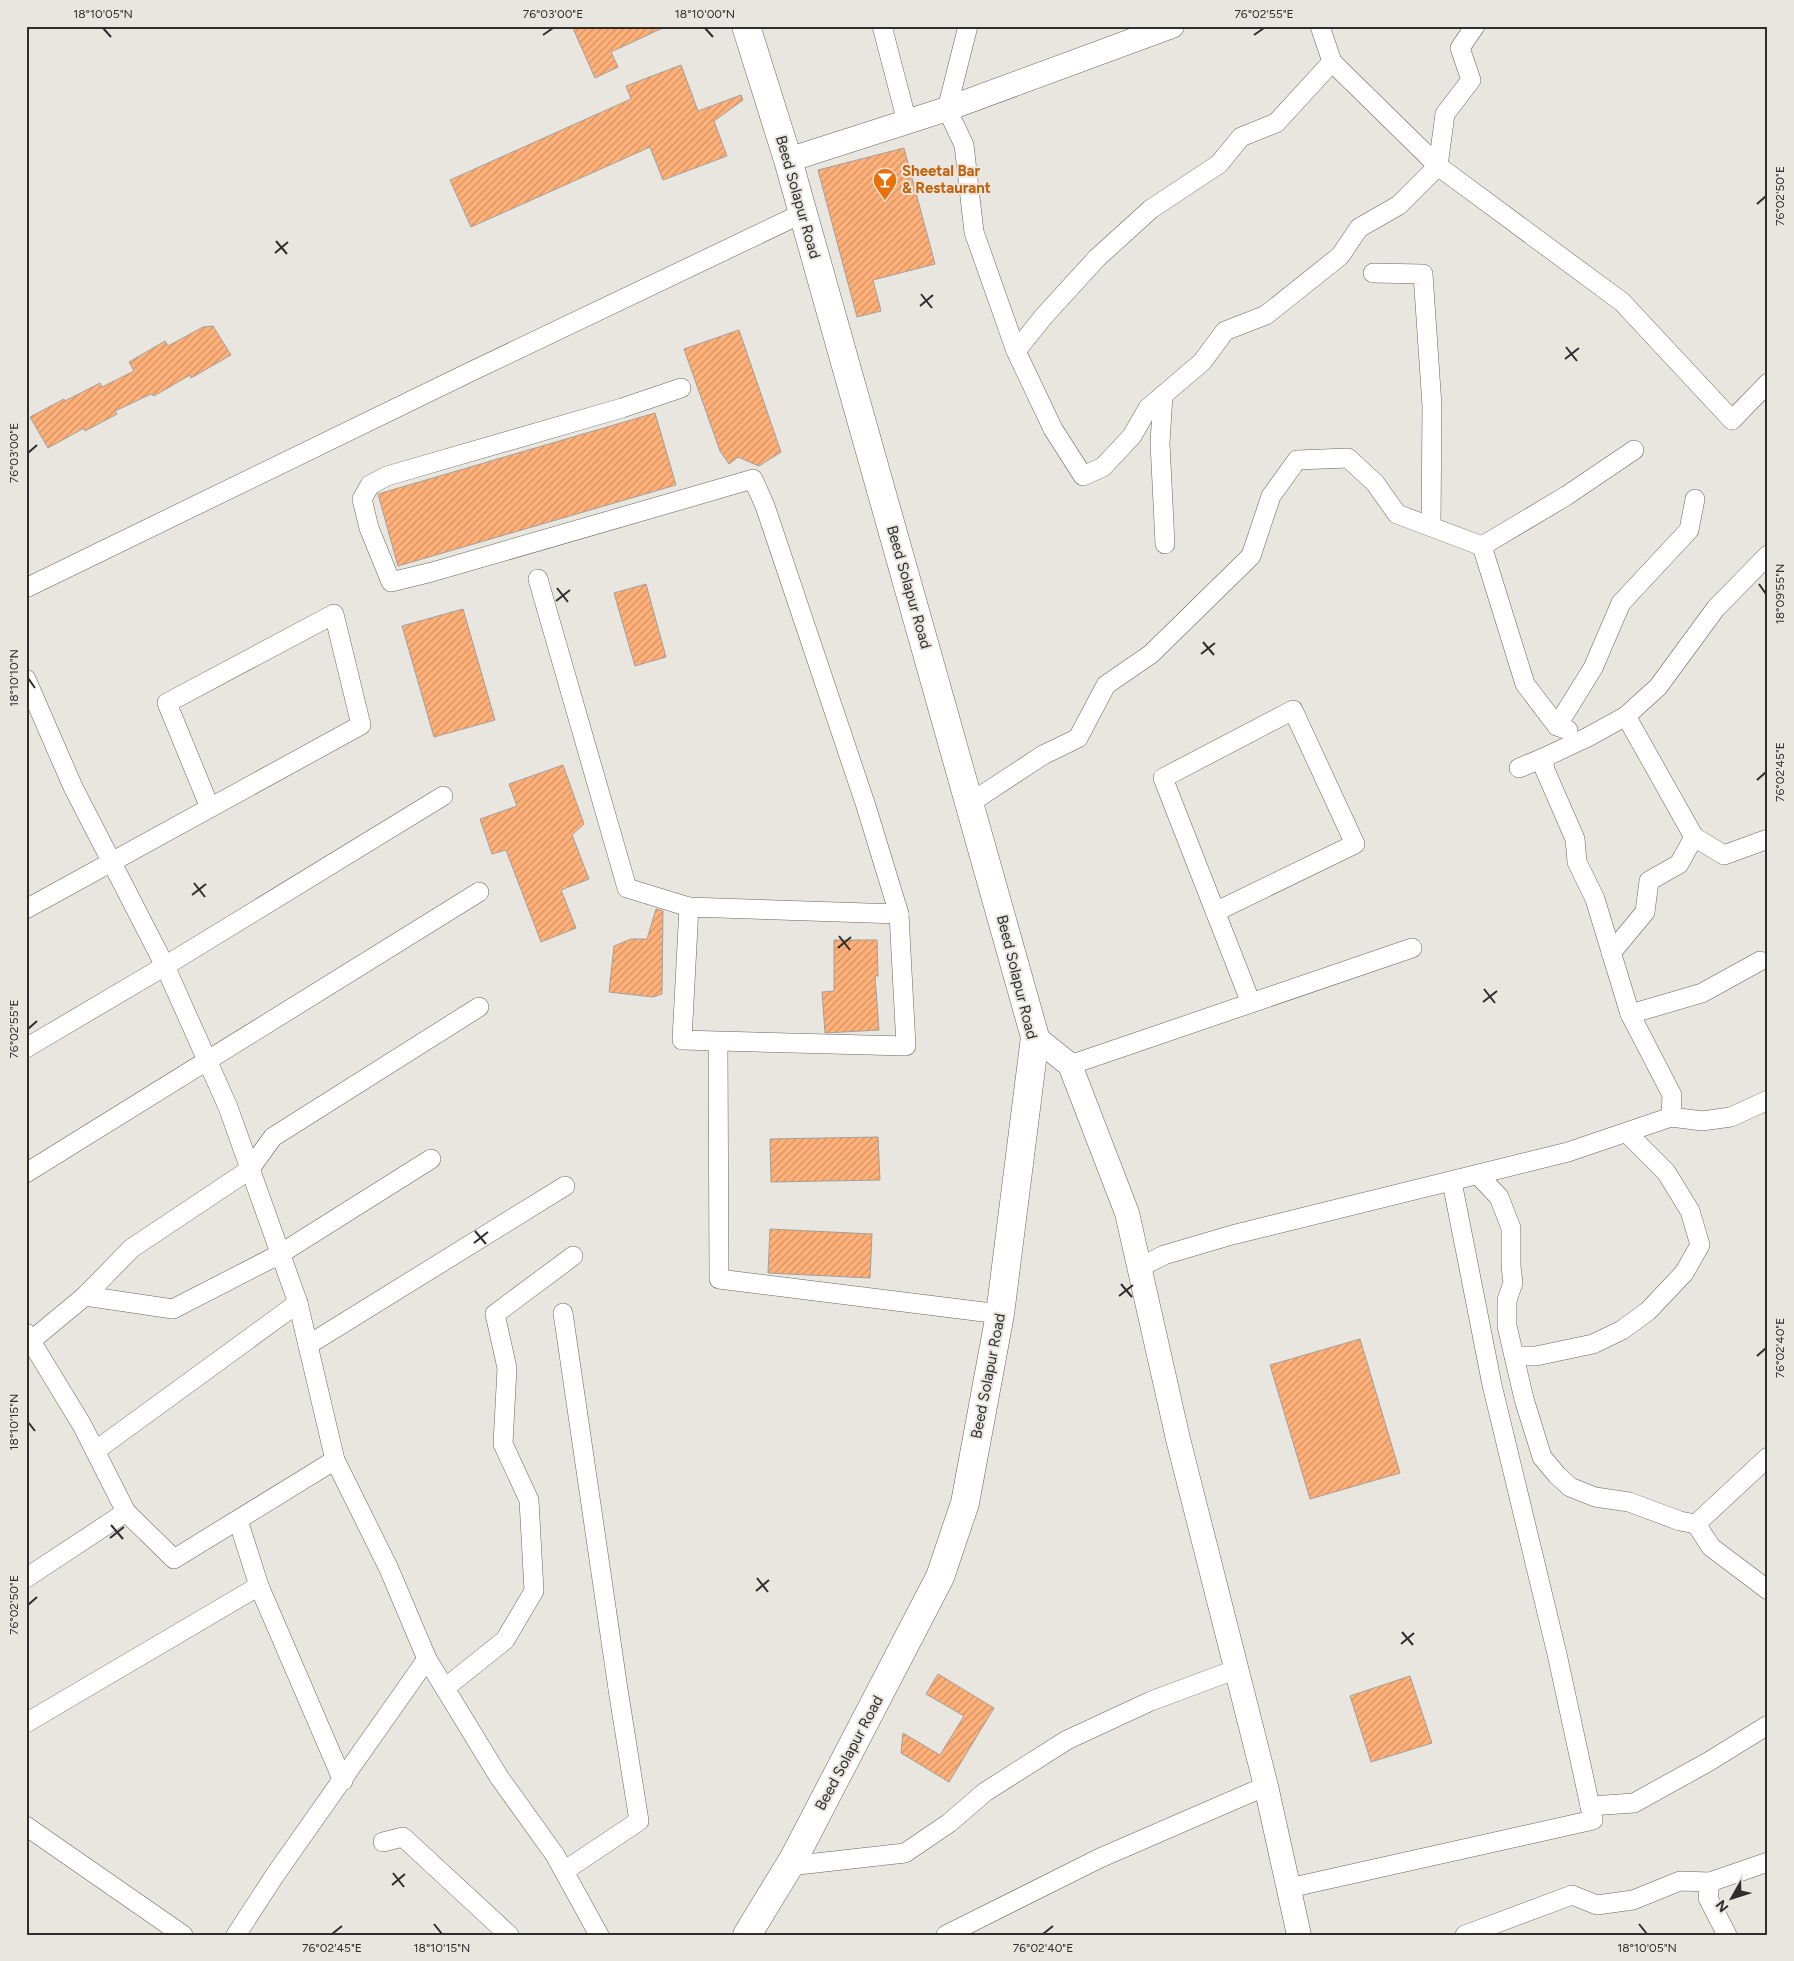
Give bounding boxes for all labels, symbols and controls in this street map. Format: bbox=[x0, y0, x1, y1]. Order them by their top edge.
text: 18°10'05"N bbox=[73, 7, 133, 21]
text: 76°03'00"E bbox=[523, 7, 583, 21]
text: 18°10'00"N bbox=[675, 7, 735, 21]
text: 76°02'55"E bbox=[1234, 7, 1294, 21]
street label: Beed Solapur Road bbox=[772, 133, 824, 261]
place label: Sheetal Bar & Restaurant bbox=[902, 162, 991, 197]
text: 76°02'50"E bbox=[1773, 166, 1787, 226]
bar icon: Sheetal Bar & Restaurant bbox=[872, 167, 898, 201]
text: 76°03'00"E bbox=[7, 423, 21, 483]
street label: Beed Solapur Road bbox=[883, 523, 935, 651]
text: 18°09'55"N bbox=[1773, 564, 1787, 624]
text: 18°10'10"N bbox=[7, 649, 21, 707]
text: 76°02'45"E bbox=[1773, 742, 1787, 802]
street label: Beed Solapur Road bbox=[993, 913, 1041, 1041]
text: 76°02'55"E bbox=[7, 999, 21, 1059]
street label: Beed Solapur Road bbox=[967, 1312, 1009, 1440]
text: 76°02'40"E bbox=[1773, 1318, 1787, 1378]
text: 18°10'15"N bbox=[7, 1394, 21, 1450]
text: 76°02'50"E bbox=[7, 1575, 21, 1635]
street label: Beed Solapur Road bbox=[811, 1693, 887, 1813]
north arrow bbox=[1706, 1874, 1756, 1924]
text: N bbox=[1712, 1896, 1732, 1915]
text: 76°02'45"E bbox=[302, 1941, 362, 1955]
text: 18°10'15"N bbox=[414, 1941, 470, 1955]
text: 76°02'40"E bbox=[1013, 1941, 1073, 1955]
text: 18°10'05"N bbox=[1617, 1941, 1677, 1955]

